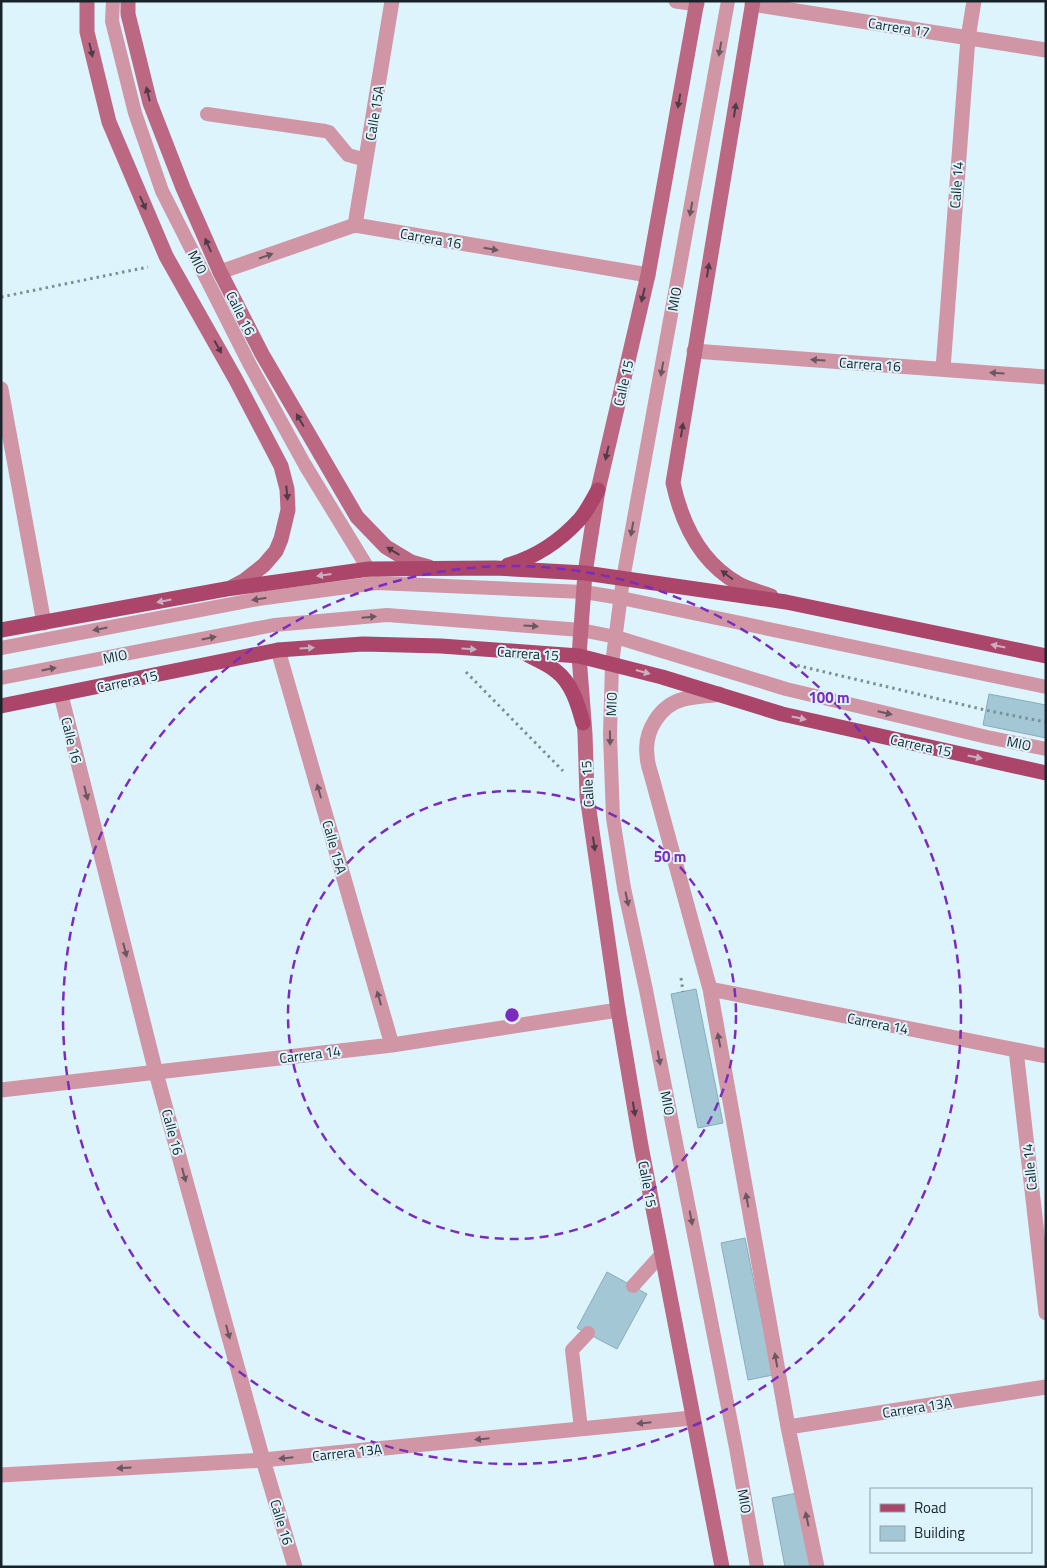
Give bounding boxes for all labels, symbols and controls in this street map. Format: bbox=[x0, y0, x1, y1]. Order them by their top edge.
street label: Carrera 17 bbox=[867, 12, 931, 42]
one-way arrow bbox=[87, 42, 95, 57]
one-way arrow bbox=[715, 42, 723, 58]
street label: Calle 15A bbox=[359, 83, 389, 142]
one-way arrow bbox=[144, 87, 152, 102]
one-way arrow bbox=[675, 93, 683, 109]
one-way arrow bbox=[731, 101, 739, 117]
street label: Calle 14 bbox=[944, 161, 968, 209]
one-way arrow bbox=[139, 196, 147, 210]
one-way arrow bbox=[686, 201, 694, 217]
street label: Carrera 16 bbox=[399, 222, 463, 254]
one-way arrow bbox=[204, 238, 212, 252]
one-way arrow bbox=[484, 245, 500, 253]
street label: MIO bbox=[183, 246, 213, 278]
one-way arrow bbox=[259, 251, 274, 259]
one-way arrow bbox=[704, 262, 712, 278]
street label: MIO bbox=[662, 285, 686, 313]
street label: Calle 16 bbox=[221, 287, 261, 339]
one-way arrow bbox=[639, 287, 647, 303]
one-way arrow bbox=[213, 340, 222, 354]
street label: Carrera 16 bbox=[838, 351, 902, 377]
one-way arrow bbox=[809, 356, 825, 364]
street label: Calle 15 bbox=[607, 358, 639, 408]
one-way arrow bbox=[657, 361, 665, 377]
one-way arrow bbox=[989, 369, 1005, 377]
one-way arrow bbox=[296, 412, 304, 427]
one-way arrow bbox=[678, 422, 686, 438]
one-way arrow bbox=[603, 446, 611, 461]
one-way arrow bbox=[283, 485, 291, 501]
one-way arrow bbox=[628, 521, 636, 537]
one-way arrow bbox=[387, 546, 400, 555]
one-way arrow bbox=[720, 570, 734, 580]
one-way arrow bbox=[316, 571, 332, 579]
one-way arrow bbox=[251, 596, 267, 604]
one-way arrow bbox=[156, 597, 171, 605]
one-way arrow bbox=[362, 612, 378, 620]
one-way arrow bbox=[524, 623, 540, 631]
one-way arrow bbox=[92, 625, 107, 633]
one-way arrow bbox=[201, 633, 217, 641]
street label: Carrera 15 bbox=[496, 640, 560, 666]
one-way arrow bbox=[990, 642, 1006, 650]
street label: MIO bbox=[101, 643, 129, 669]
one-way arrow bbox=[299, 644, 315, 652]
one-way arrow bbox=[461, 645, 477, 653]
street label: Carrera 15 bbox=[95, 664, 160, 698]
one-way arrow bbox=[42, 665, 57, 673]
one-way arrow bbox=[636, 668, 651, 676]
text: 100 m bbox=[808, 686, 850, 709]
street label: MIO bbox=[600, 691, 622, 717]
one-way arrow bbox=[877, 709, 892, 717]
one-way arrow bbox=[792, 714, 807, 722]
street label: Calle 16 bbox=[56, 715, 88, 765]
street label: Carrera 15 bbox=[889, 728, 954, 762]
one-way arrow bbox=[606, 730, 614, 746]
street label: MIO bbox=[1005, 730, 1033, 756]
one-way arrow bbox=[967, 753, 982, 761]
street label: Calle 15 bbox=[575, 760, 599, 808]
one-way arrow bbox=[314, 784, 322, 799]
one-way arrow bbox=[82, 785, 90, 800]
street label: Calle 15A bbox=[317, 818, 353, 877]
one-way arrow bbox=[590, 837, 598, 853]
text: 50 m bbox=[654, 845, 686, 868]
one-way arrow bbox=[623, 892, 631, 908]
one-way arrow bbox=[122, 943, 130, 958]
one-way arrow bbox=[374, 990, 382, 1005]
centre of rings bbox=[503, 1006, 521, 1024]
street label: Carrera 14 bbox=[846, 1007, 911, 1039]
one-way arrow bbox=[714, 1031, 722, 1047]
street label: Carrera 14 bbox=[278, 1040, 342, 1068]
one-way arrow bbox=[656, 1051, 664, 1067]
street label: MIO bbox=[655, 1089, 681, 1117]
one-way arrow bbox=[631, 1101, 639, 1117]
street label: Calle 16 bbox=[157, 1107, 189, 1158]
street label: Calle 14 bbox=[1016, 1142, 1042, 1191]
street label: Calle 15 bbox=[633, 1159, 663, 1209]
one-way arrow bbox=[181, 1168, 189, 1183]
one-way arrow bbox=[743, 1191, 751, 1207]
one-way arrow bbox=[687, 1210, 695, 1226]
one-way arrow bbox=[224, 1324, 232, 1339]
one-way arrow bbox=[771, 1351, 779, 1367]
street label: Carrera 13A bbox=[881, 1391, 954, 1423]
one-way arrow bbox=[636, 1419, 652, 1427]
one-way arrow bbox=[474, 1435, 490, 1443]
street label: Carrera 13A bbox=[311, 1438, 384, 1466]
one-way arrow bbox=[277, 1454, 293, 1462]
one-way arrow bbox=[115, 1465, 131, 1473]
street label: MIO bbox=[733, 1487, 757, 1515]
legend bbox=[870, 1488, 1032, 1553]
street label: Calle 16 bbox=[265, 1496, 299, 1548]
text: Road bbox=[914, 1496, 946, 1519]
one-way arrow bbox=[803, 1511, 811, 1527]
text: Building bbox=[914, 1521, 965, 1544]

